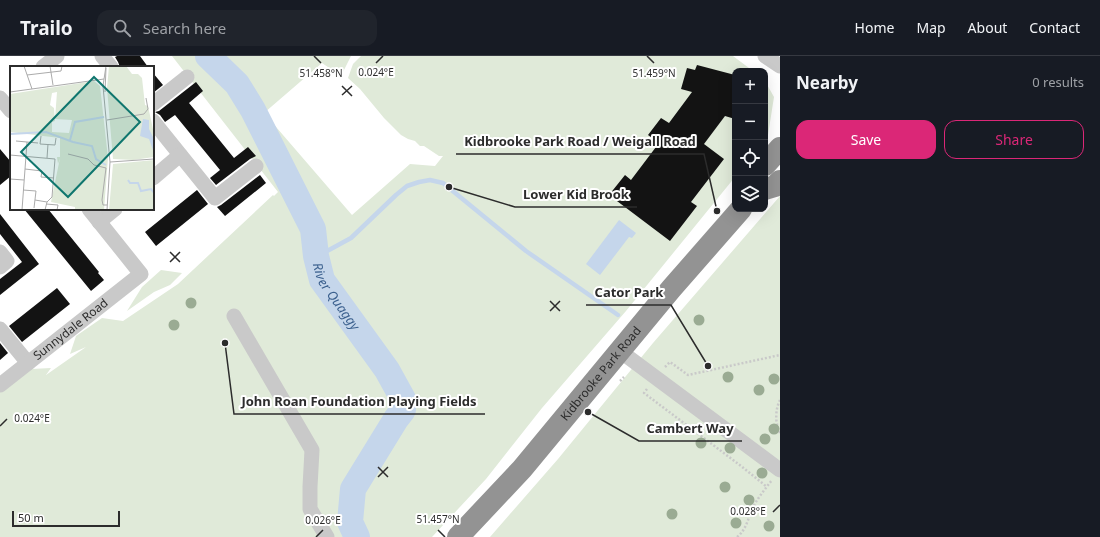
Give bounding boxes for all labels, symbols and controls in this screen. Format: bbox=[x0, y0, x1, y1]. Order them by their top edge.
search box bbox=[97, 10, 377, 46]
text: Trailo bbox=[20, 15, 73, 41]
icon: search bbox=[111, 17, 133, 39]
text: Search here bbox=[143, 18, 226, 38]
text: Home bbox=[855, 18, 894, 37]
text: Map bbox=[916, 18, 946, 37]
text: About bbox=[968, 18, 1007, 37]
text: Contact bbox=[1029, 18, 1080, 37]
text: 0.024°E bbox=[358, 65, 394, 79]
inset map bbox=[10, 66, 154, 210]
text: 51.458°N bbox=[299, 66, 343, 80]
text: 51.459°N bbox=[632, 66, 676, 80]
map controls bbox=[732, 68, 768, 212]
button: + bbox=[732, 68, 768, 104]
text: Nearby bbox=[796, 71, 858, 94]
text: 0 results bbox=[1032, 73, 1084, 91]
button: − bbox=[732, 104, 768, 140]
button: Save bbox=[796, 120, 936, 159]
button: Share bbox=[944, 120, 1084, 159]
callout: Kidbrooke Park Road / Weigall Road bbox=[456, 129, 704, 154]
text: Kidbrooke Park Road / Weigall Road bbox=[464, 132, 696, 150]
button: locate bbox=[732, 140, 768, 176]
button: layers bbox=[732, 176, 768, 212]
callout: Lower Kid Brook bbox=[515, 182, 637, 207]
text: Lower Kid Brook bbox=[523, 185, 630, 203]
water label: River Quaggy bbox=[309, 261, 365, 334]
callout: Cator Park bbox=[586, 280, 671, 305]
text: Cator Park bbox=[595, 283, 664, 301]
street label: Sunnydale Road bbox=[29, 294, 111, 364]
street label: Kidbrooke Park Road bbox=[556, 322, 645, 424]
callout: John Roan Foundation Playing Fields bbox=[234, 389, 485, 414]
text: John Roan Foundation Playing Fields bbox=[240, 392, 477, 410]
text: 0.024°E bbox=[14, 411, 50, 425]
callout: Cambert Way bbox=[639, 416, 742, 441]
text: Cambert Way bbox=[646, 419, 734, 437]
text: 0.028°E bbox=[730, 504, 766, 518]
scale bar bbox=[12, 509, 120, 528]
text: 50 m bbox=[18, 510, 44, 525]
text: 51.457°N bbox=[416, 512, 460, 526]
text: 0.026°E bbox=[305, 513, 341, 527]

